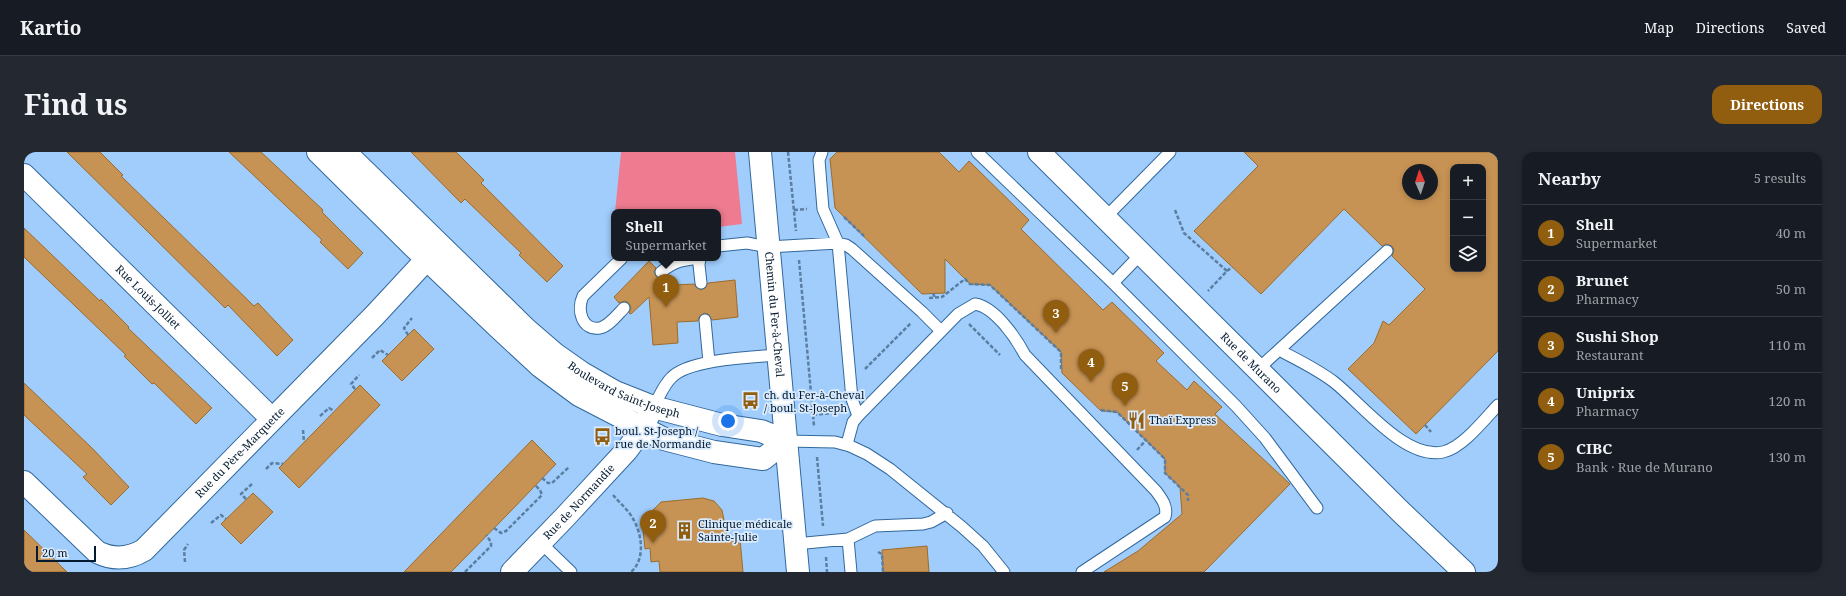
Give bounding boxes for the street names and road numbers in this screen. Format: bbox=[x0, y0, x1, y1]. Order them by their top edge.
street label: Chemin du Fer-à-Cheval bbox=[762, 251, 788, 378]
street label: Rue Louis-Jolliet bbox=[113, 261, 184, 332]
street label: Rue de Murano bbox=[1218, 329, 1285, 396]
street label: Boulevard Saint-Joseph bbox=[565, 357, 682, 421]
street label: Rue du Père-Marquette bbox=[191, 403, 287, 501]
street label: Rue de Normandie bbox=[539, 460, 618, 542]

